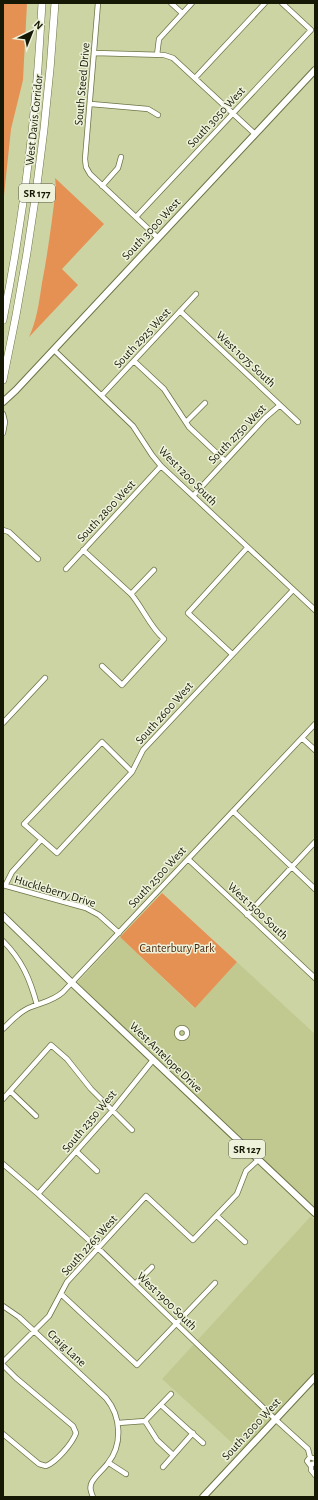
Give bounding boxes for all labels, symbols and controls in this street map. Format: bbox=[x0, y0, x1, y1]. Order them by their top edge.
north arrow bbox=[12, 12, 52, 52]
text: N bbox=[32, 18, 45, 32]
street label: South Steed Drive bbox=[72, 42, 92, 126]
street label: West Davis Corridor bbox=[23, 74, 45, 166]
street label: South 3050 West bbox=[185, 84, 247, 150]
road number: SR 177 bbox=[19, 184, 55, 202]
street label: South 3000 West bbox=[120, 196, 183, 262]
street label: South 2925 West bbox=[111, 306, 173, 370]
street label: West 1075 South bbox=[214, 329, 278, 389]
street label: South 2750 West bbox=[206, 402, 268, 466]
street label: West 1200 South bbox=[156, 444, 220, 508]
street label: South 2800 West bbox=[75, 478, 138, 544]
street label: South 2600 West bbox=[133, 679, 195, 746]
street label: South 2500 West bbox=[126, 844, 188, 910]
street label: Huckleberry Drive bbox=[13, 873, 97, 910]
street label: West 1500 South bbox=[226, 880, 290, 942]
park label: Canterbury Park bbox=[140, 942, 215, 955]
street label: West Antelope Drive bbox=[127, 1019, 205, 1095]
street label: South 2350 West bbox=[60, 1087, 119, 1154]
road number: SR 127 bbox=[229, 1140, 265, 1158]
street label: South 2265 West bbox=[59, 1212, 119, 1278]
street label: West 1900 South bbox=[135, 1270, 199, 1332]
street label: Craig Lane bbox=[45, 1327, 89, 1369]
street label: South 2000 West bbox=[219, 1396, 283, 1462]

